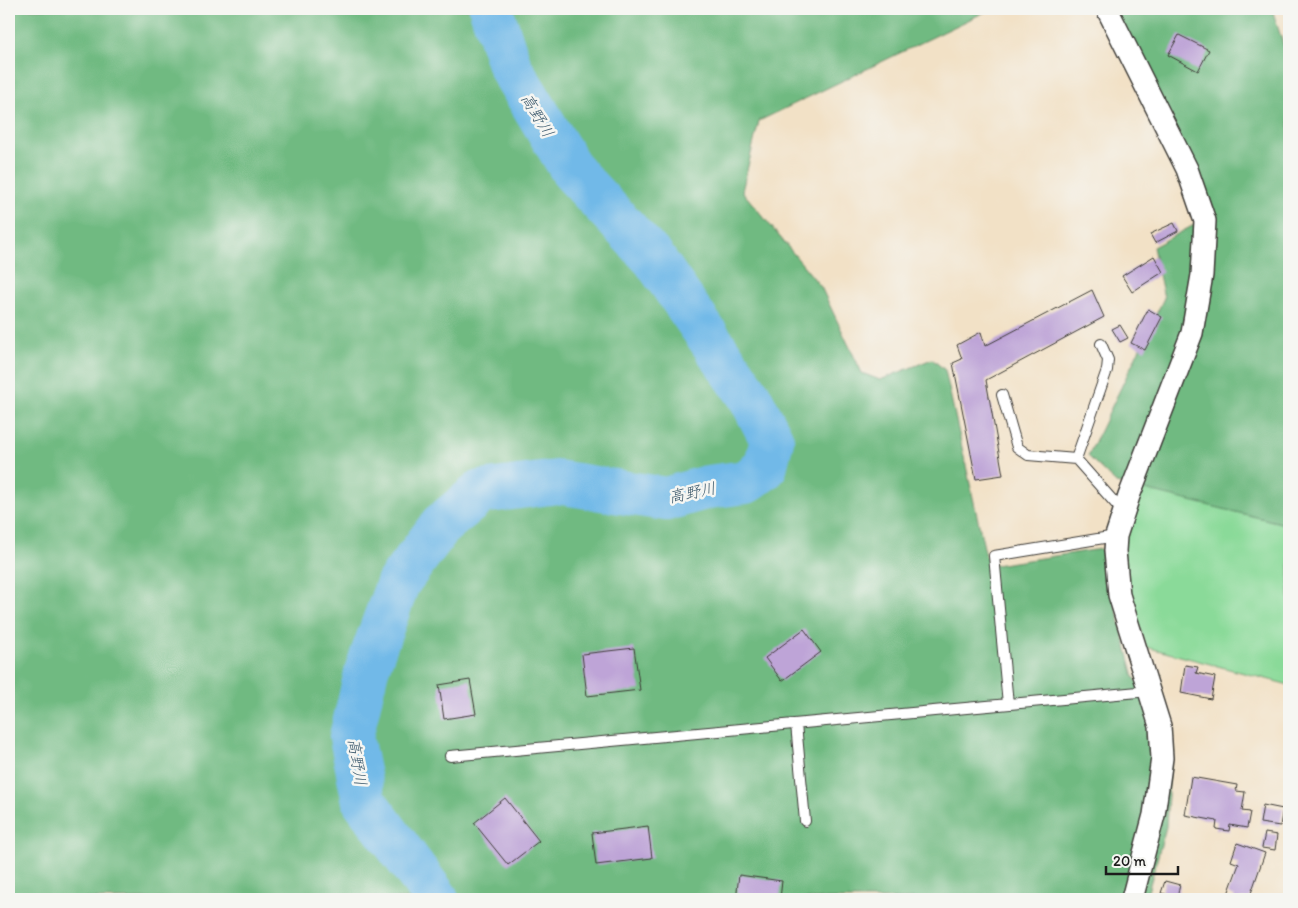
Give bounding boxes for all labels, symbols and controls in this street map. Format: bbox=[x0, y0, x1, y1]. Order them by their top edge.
water label: 高野川 bbox=[517, 90, 558, 141]
water label: 高野川 bbox=[667, 478, 718, 507]
water label: 高野川 bbox=[344, 737, 371, 787]
scale bar bbox=[1106, 843, 1178, 875]
text: 20 m bbox=[1113, 852, 1147, 870]

